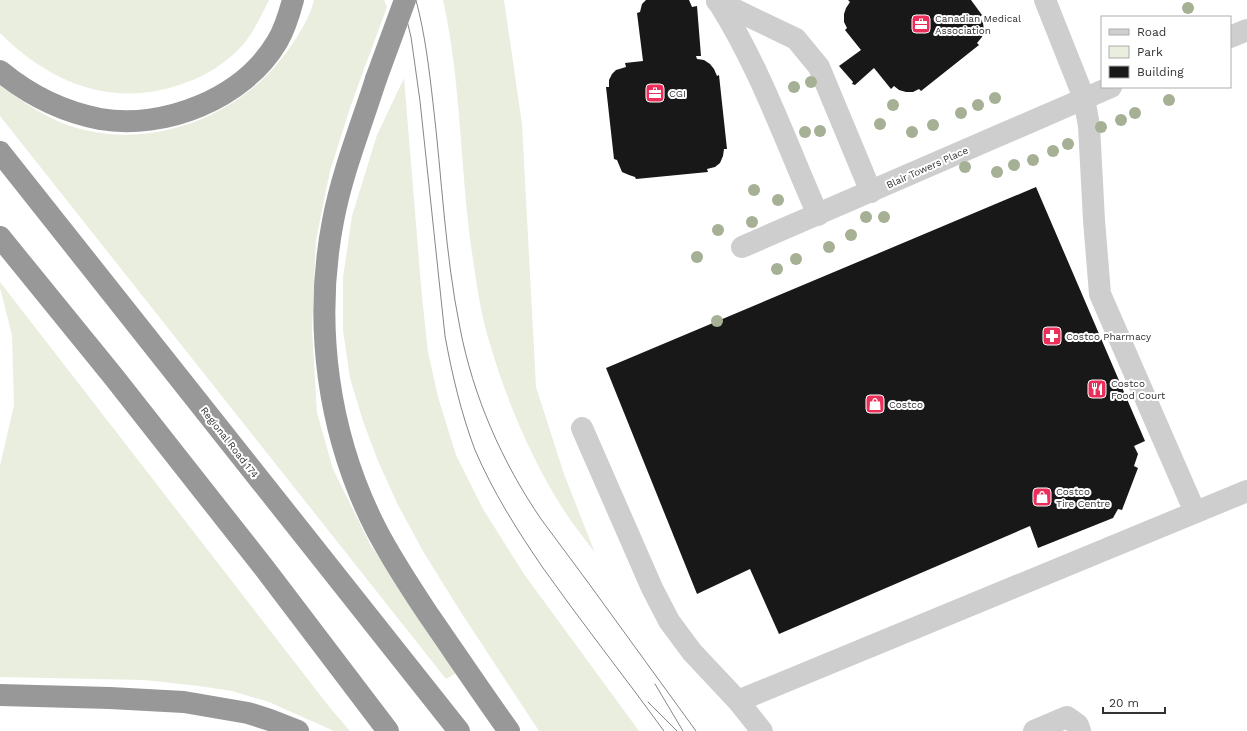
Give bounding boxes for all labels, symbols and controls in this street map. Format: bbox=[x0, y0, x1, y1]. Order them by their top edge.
office icon: Canadian Medical Association bbox=[910, 13, 932, 35]
place label: Canadian Medical Association bbox=[935, 13, 1021, 36]
legend bbox=[1101, 16, 1231, 88]
text: Road bbox=[1137, 25, 1166, 39]
text: Park bbox=[1137, 45, 1163, 59]
text: Building bbox=[1137, 65, 1184, 79]
office icon: CGI bbox=[644, 82, 666, 104]
place label: CGI bbox=[669, 88, 686, 99]
street label: Blair Towers Place bbox=[885, 144, 970, 190]
pharmacy icon: Costco Pharmacy bbox=[1041, 325, 1063, 347]
place label: Costco Pharmacy bbox=[1066, 331, 1152, 342]
restaurant icon: Costco Food Court bbox=[1086, 378, 1108, 400]
place label: Costco Food Court bbox=[1111, 378, 1166, 401]
shop icon: Costco bbox=[864, 393, 886, 415]
place label: Costco bbox=[889, 399, 923, 410]
street label: Regional Road 174 bbox=[199, 405, 261, 480]
shop icon: Costco Tire Centre bbox=[1031, 486, 1053, 508]
place label: Costco Tire Centre bbox=[1056, 486, 1111, 509]
scale bar bbox=[1103, 689, 1165, 715]
text: 20 m bbox=[1109, 696, 1139, 710]

